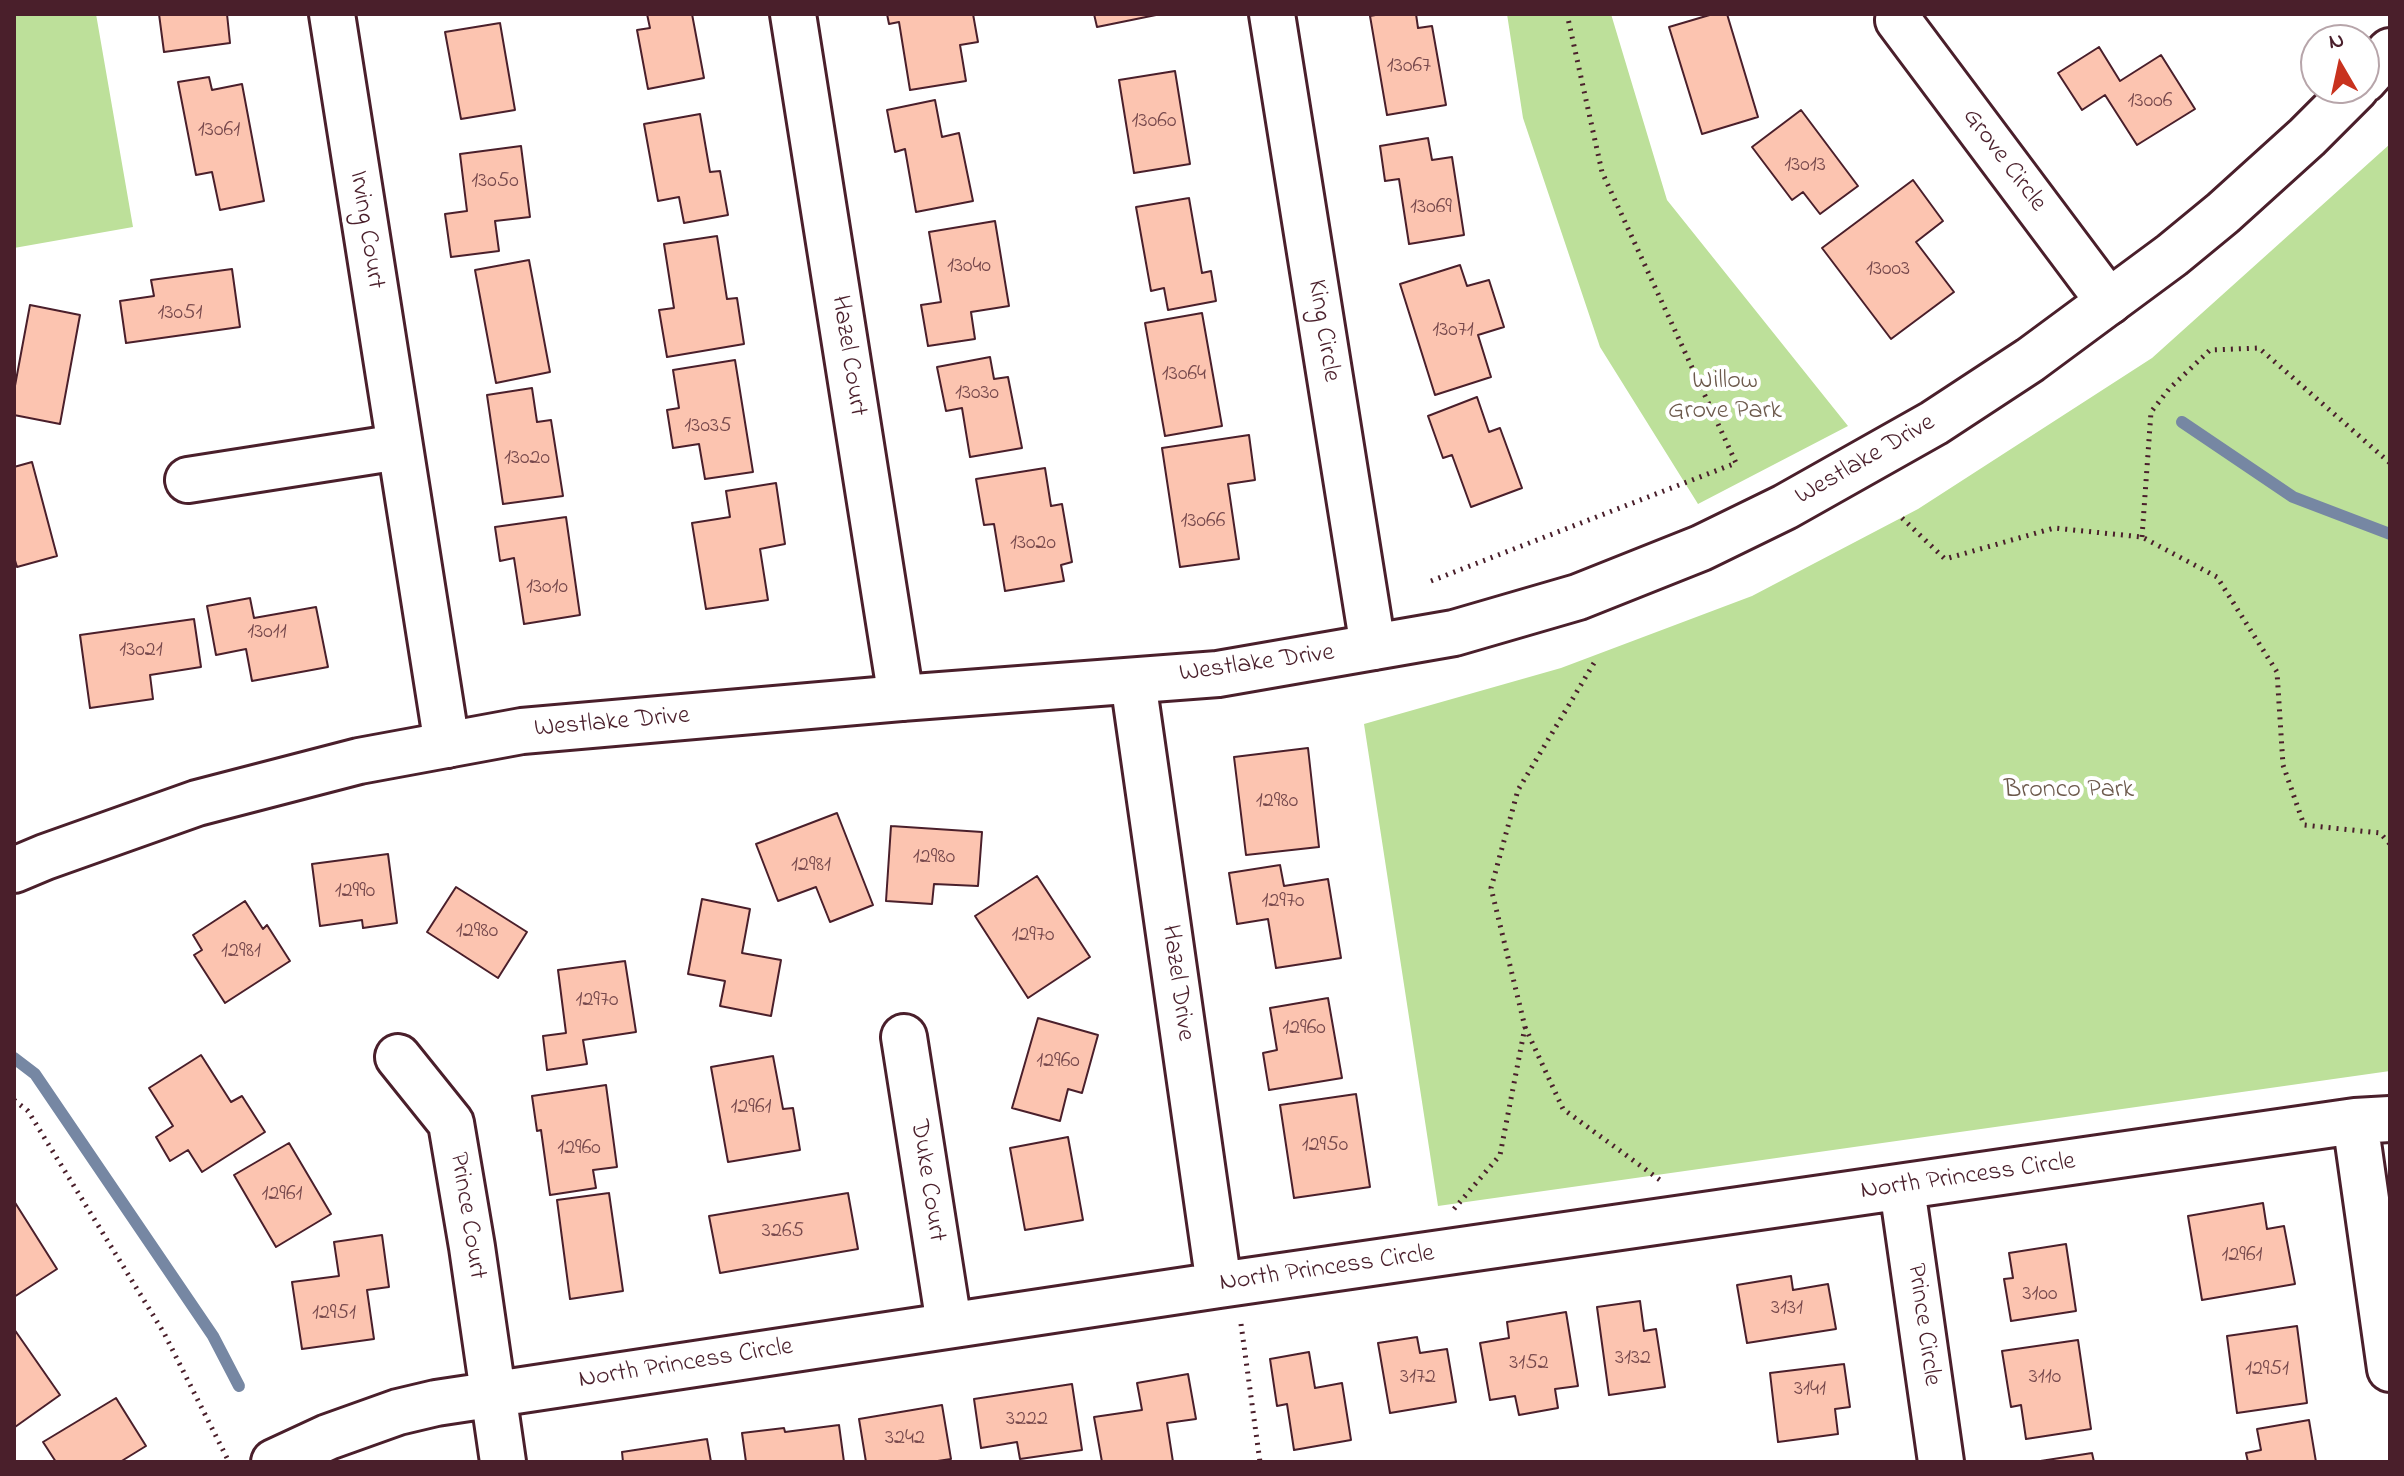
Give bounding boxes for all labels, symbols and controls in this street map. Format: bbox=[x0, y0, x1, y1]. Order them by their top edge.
north arrow bbox=[2300, 24, 2380, 104]
text: N bbox=[2327, 25, 2346, 59]
house number: 13067 bbox=[1387, 54, 1431, 80]
house number: 13006 bbox=[2128, 89, 2172, 115]
street label: Grove Circle bbox=[1954, 103, 2052, 219]
house number: 13060 bbox=[1132, 109, 1176, 135]
house number: 13061 bbox=[198, 118, 240, 144]
house number: 13013 bbox=[1784, 153, 1826, 179]
street label: Irving Court bbox=[340, 169, 390, 291]
house number: 13050 bbox=[471, 169, 519, 195]
house number: 13069 bbox=[1410, 195, 1452, 221]
house number: 13040 bbox=[947, 254, 991, 280]
house number: 13003 bbox=[1866, 257, 1910, 283]
street label: King Circle bbox=[1299, 278, 1345, 384]
street label: Hazel Court bbox=[822, 293, 872, 419]
house number: 13051 bbox=[157, 301, 203, 327]
house number: 13071 bbox=[1432, 318, 1474, 344]
house number: 13064 bbox=[1162, 362, 1206, 388]
park label: Willow Grove Park bbox=[1668, 367, 1782, 428]
house number: 13030 bbox=[955, 381, 999, 407]
street label: Westlake Drive bbox=[1791, 408, 1941, 514]
house number: 13035 bbox=[684, 414, 732, 440]
house number: 13020 bbox=[504, 446, 550, 472]
house number: 13066 bbox=[1181, 509, 1225, 535]
house number: 13020 bbox=[1010, 531, 1056, 557]
house number: 13010 bbox=[526, 575, 568, 601]
house number: 13011 bbox=[247, 620, 287, 646]
house number: 13021 bbox=[119, 638, 163, 664]
street label: Westlake Drive bbox=[1178, 639, 1336, 691]
street label: Westlake Drive bbox=[533, 702, 691, 746]
park label: Bronco Park bbox=[2004, 776, 2134, 808]
house number: 12980 bbox=[1256, 789, 1298, 815]
house number: 12980 bbox=[913, 845, 955, 871]
house number: 12981 bbox=[791, 853, 831, 879]
house number: 12990 bbox=[335, 879, 375, 905]
house number: 12970 bbox=[1261, 889, 1305, 915]
house number: 12980 bbox=[456, 919, 498, 945]
house number: 12970 bbox=[1011, 923, 1055, 949]
street label: Hazel Drive bbox=[1152, 923, 1200, 1043]
house number: 12981 bbox=[221, 939, 261, 965]
house number: 12970 bbox=[575, 988, 619, 1014]
house number: 12960 bbox=[1282, 1016, 1326, 1042]
house number: 12960 bbox=[1036, 1049, 1080, 1075]
house number: 12961 bbox=[730, 1095, 772, 1121]
street label: Duke Court bbox=[901, 1118, 951, 1244]
house number: 12950 bbox=[1302, 1133, 1348, 1159]
house number: 12960 bbox=[557, 1136, 601, 1162]
street label: North Princess Circle bbox=[1859, 1147, 2077, 1209]
street label: Prince Court bbox=[441, 1150, 491, 1282]
house number: 12961 bbox=[261, 1182, 303, 1208]
house number: 3265 bbox=[762, 1219, 804, 1245]
street label: North Princess Circle bbox=[1218, 1239, 1436, 1301]
house number: 12961 bbox=[2221, 1243, 2263, 1269]
street label: Prince Circle bbox=[1898, 1262, 1946, 1388]
house number: 3100 bbox=[2022, 1282, 2058, 1308]
house number: 3131 bbox=[1771, 1296, 1803, 1322]
house number: 12951 bbox=[312, 1301, 356, 1327]
street label: North Princess Circle bbox=[577, 1333, 795, 1397]
house number: 3132 bbox=[1615, 1346, 1651, 1372]
house number: 3152 bbox=[1509, 1351, 1549, 1377]
house number: 12951 bbox=[2245, 1357, 2289, 1383]
house number: 3172 bbox=[1400, 1365, 1436, 1391]
house number: 3110 bbox=[2029, 1365, 2061, 1391]
house number: 3141 bbox=[1794, 1377, 1826, 1403]
house number: 3222 bbox=[1006, 1407, 1048, 1433]
house number: 3242 bbox=[885, 1426, 925, 1452]

